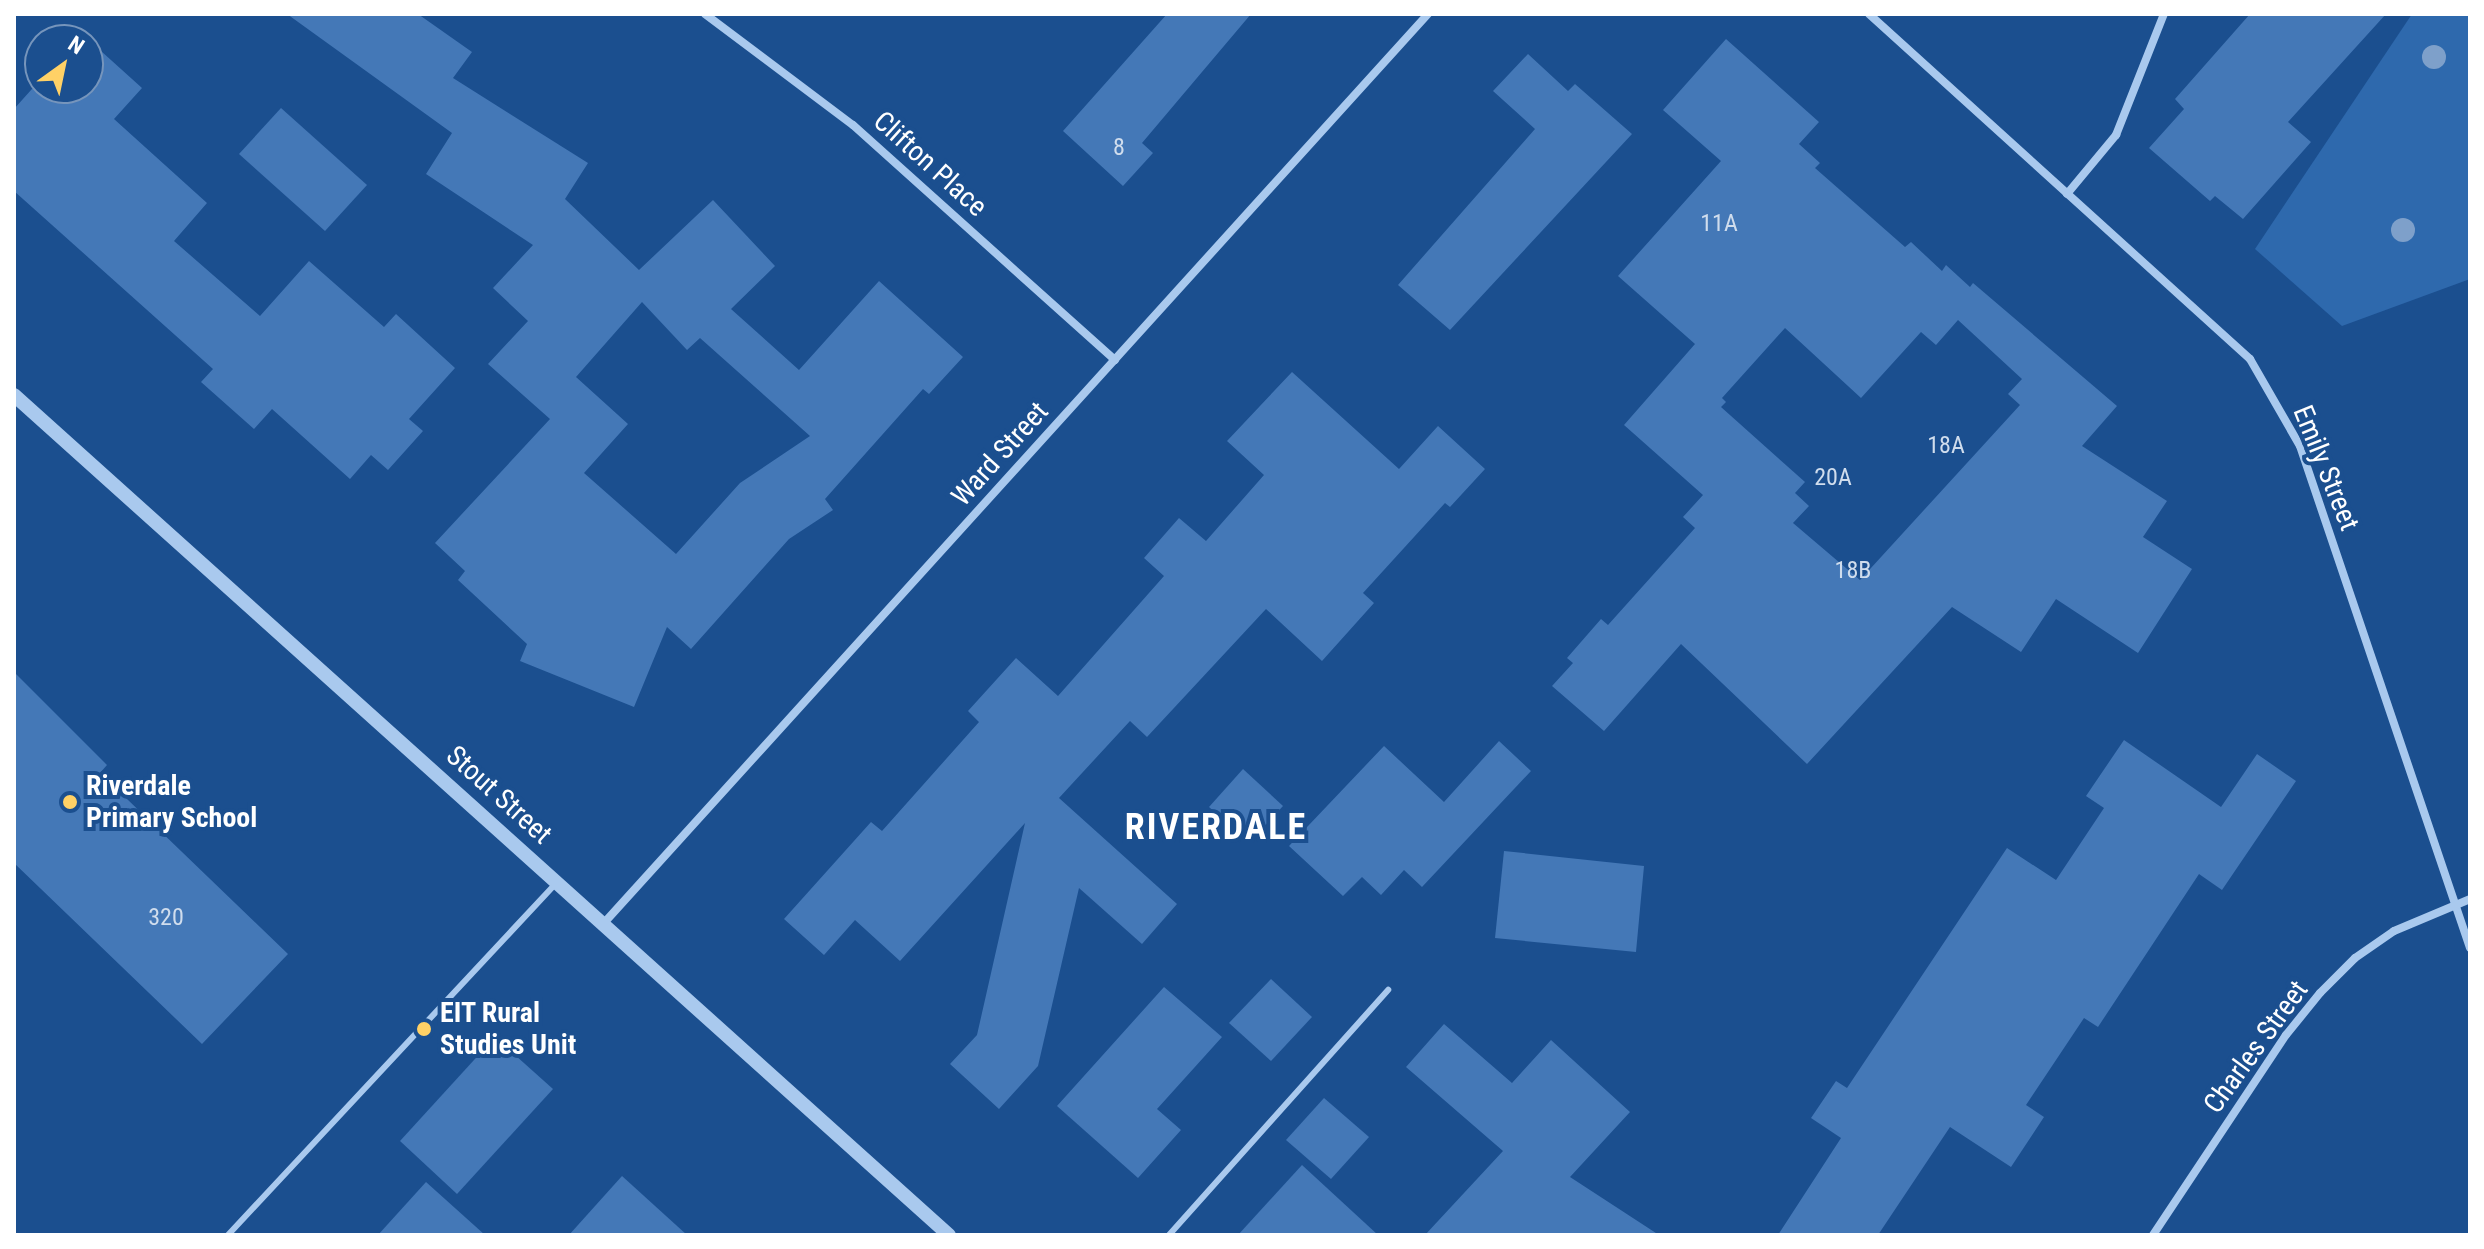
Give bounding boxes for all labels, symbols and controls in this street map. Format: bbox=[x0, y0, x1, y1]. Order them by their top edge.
north arrow bbox=[24, 24, 104, 104]
text: N bbox=[64, 31, 89, 59]
street label: Clifton Place bbox=[866, 104, 994, 224]
house number: 8 bbox=[1113, 134, 1125, 162]
house number: 11A bbox=[1700, 210, 1738, 238]
street label: Ward Street bbox=[945, 395, 1055, 513]
street label: Emily Street bbox=[2286, 401, 2366, 535]
house number: 18A bbox=[1927, 432, 1965, 460]
house number: 20A bbox=[1814, 464, 1852, 492]
house number: 18B bbox=[1835, 557, 1871, 585]
street label: Stout Street bbox=[439, 739, 559, 851]
place label: Riverdale Primary School bbox=[86, 769, 257, 835]
marker: Riverdale Primary School bbox=[61, 793, 79, 811]
district label: RIVERDALE bbox=[1125, 806, 1307, 850]
house number: 320 bbox=[148, 904, 184, 932]
street label: Charles Street bbox=[2197, 974, 2315, 1120]
place label: EIT Rural Studies Unit bbox=[440, 996, 576, 1062]
marker: EIT Rural Studies Unit bbox=[415, 1020, 433, 1038]

